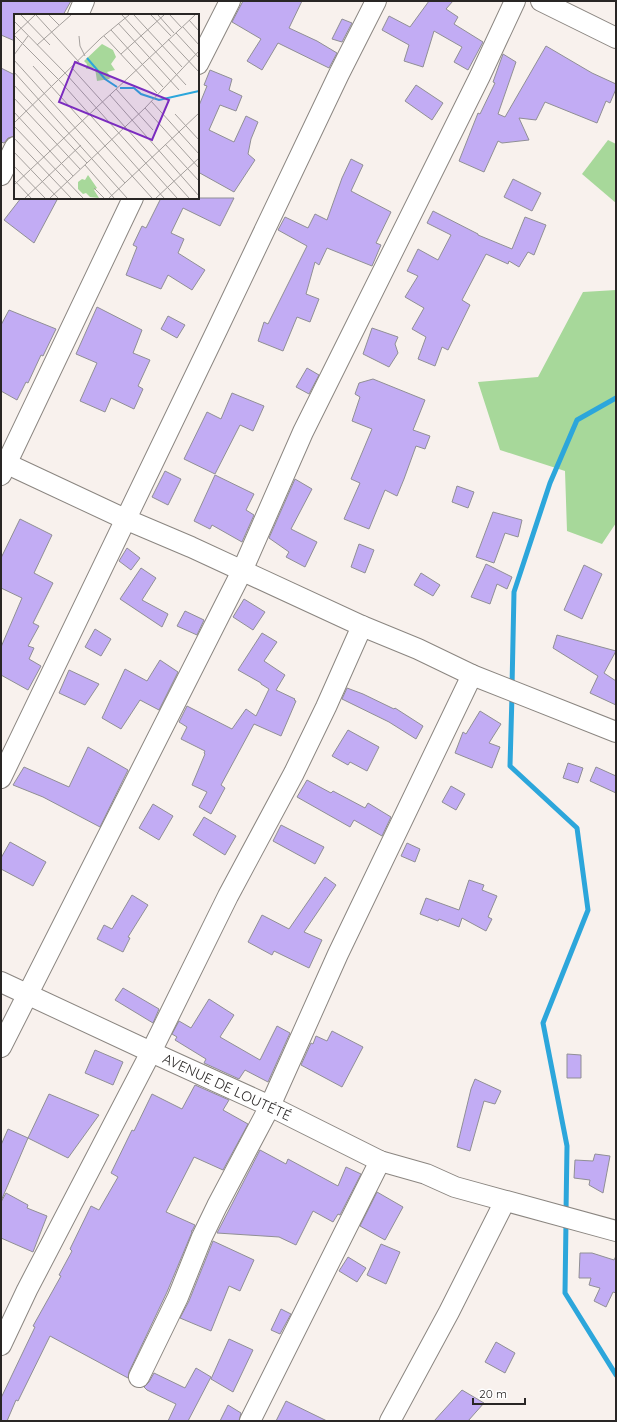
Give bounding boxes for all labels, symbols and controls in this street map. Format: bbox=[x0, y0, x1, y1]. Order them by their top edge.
inset map bbox=[14, 14, 199, 199]
street label: AVENUE DE LOUTÉTÉ bbox=[160, 1049, 294, 1125]
scale bar bbox=[473, 1380, 525, 1406]
text: 20 m bbox=[479, 1386, 507, 1401]

